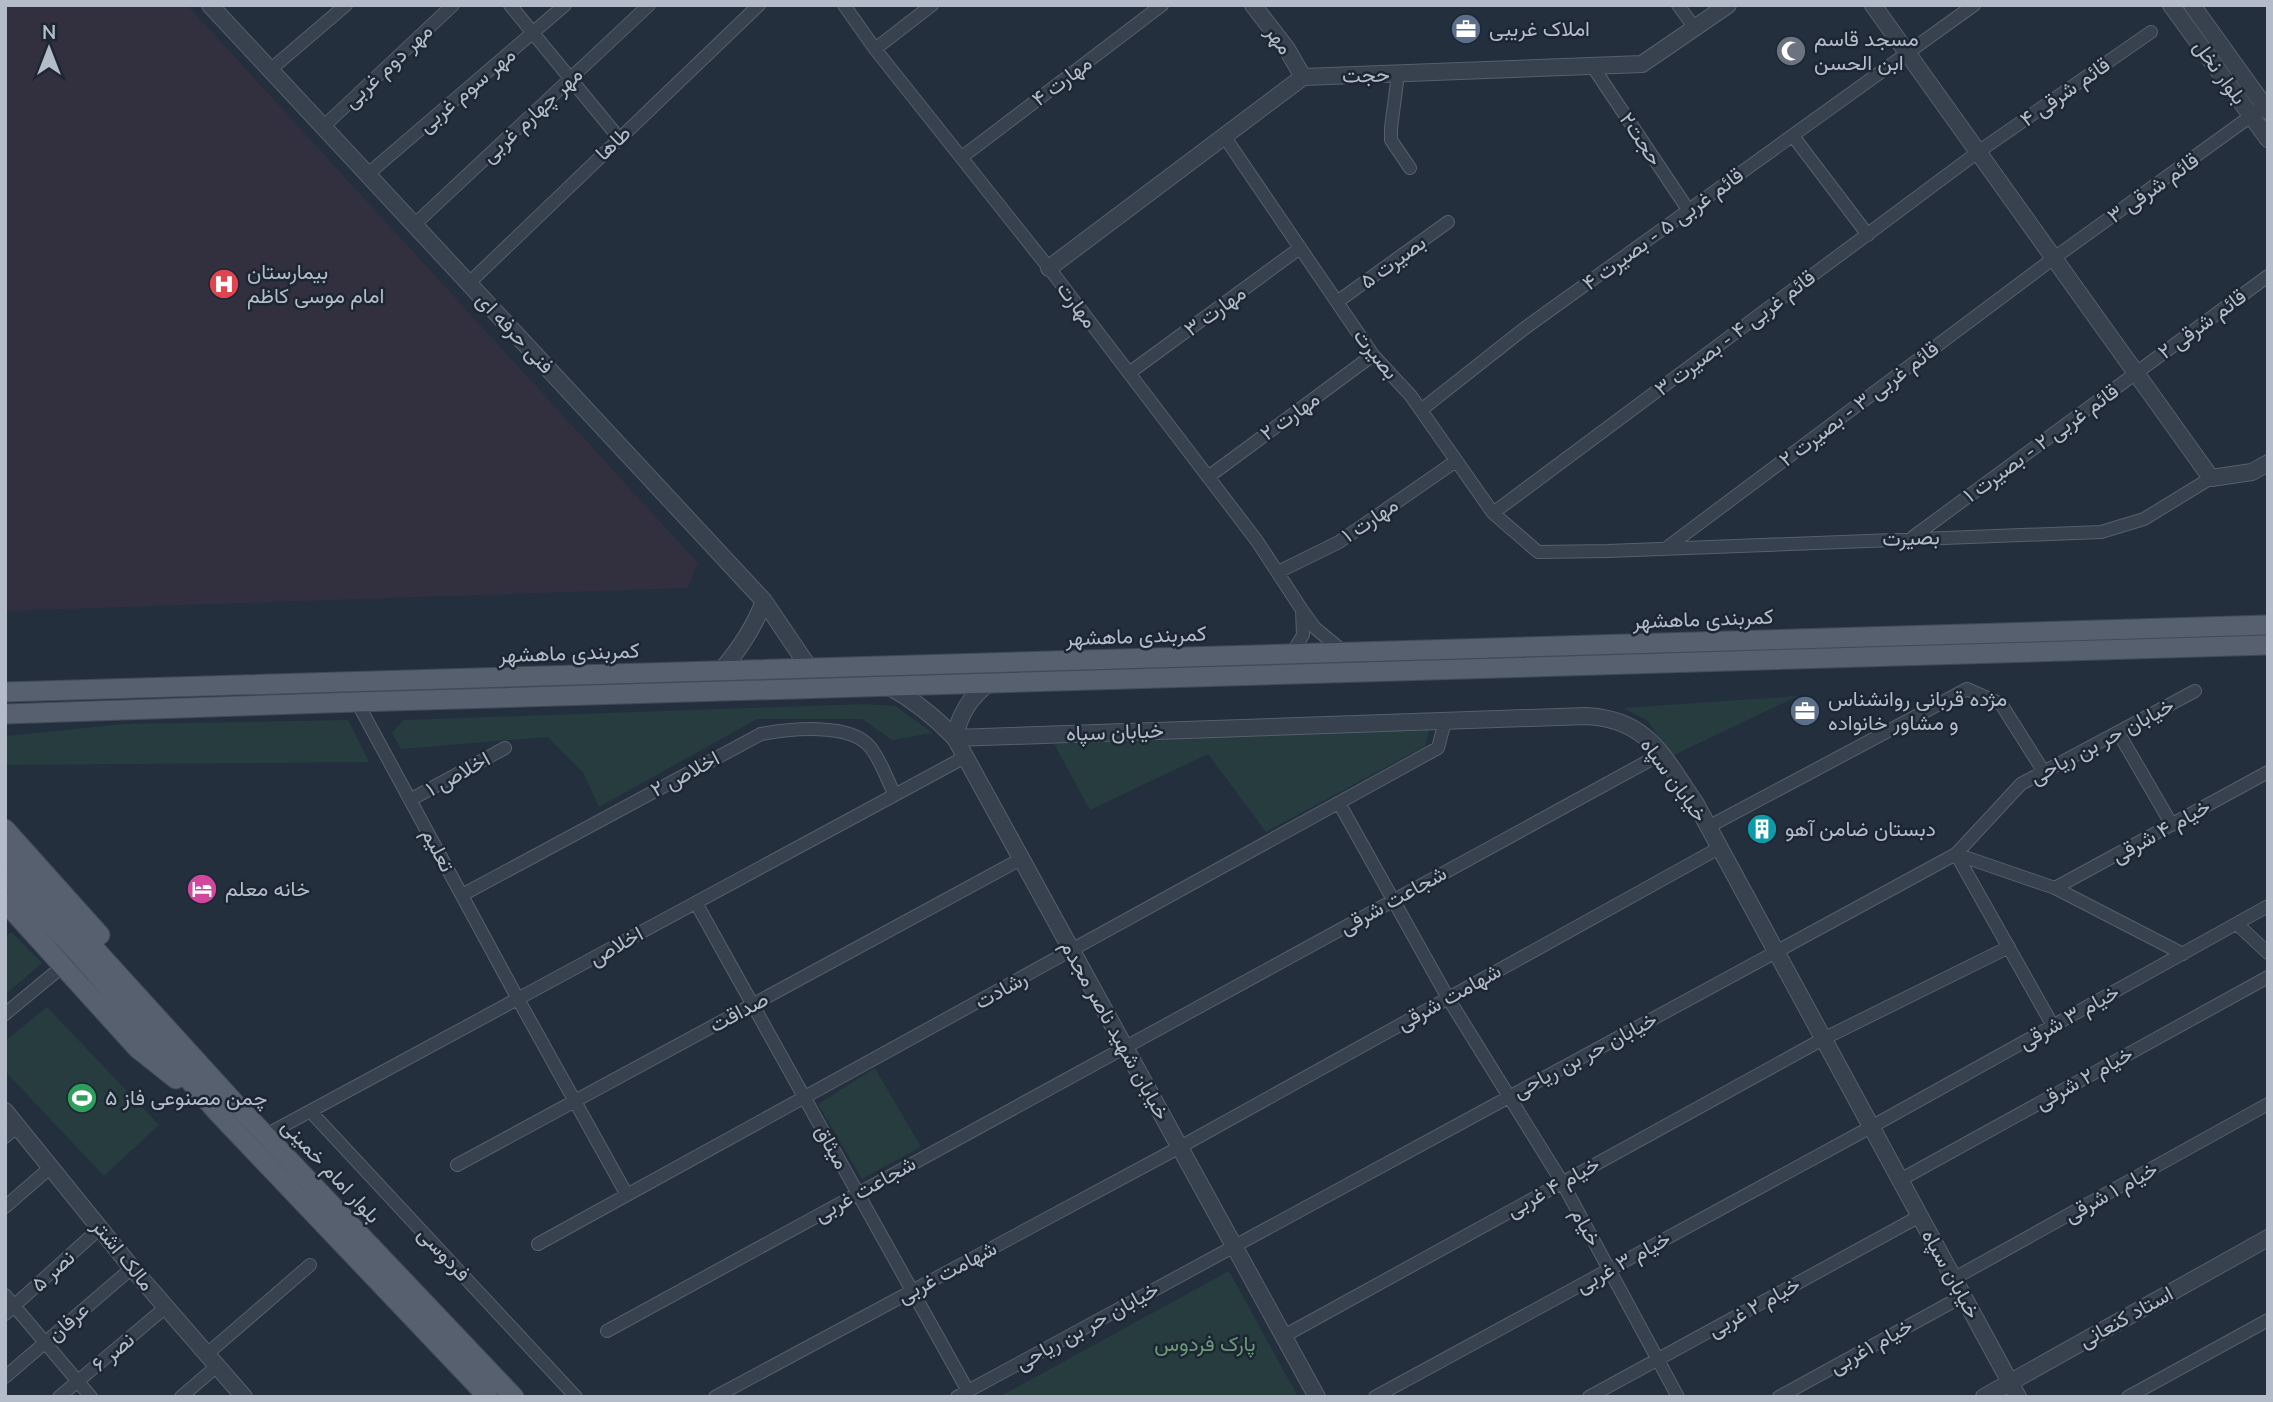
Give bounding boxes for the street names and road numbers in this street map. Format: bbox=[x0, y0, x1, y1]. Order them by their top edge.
street label: مهر دوم غربی bbox=[337, 17, 439, 115]
street label: مهر bbox=[1258, 19, 1299, 60]
street label: بلوار نخل bbox=[2187, 34, 2253, 110]
street label: مهر سوم غربی bbox=[412, 41, 522, 139]
street label: مهارت ۴ bbox=[1026, 49, 1098, 113]
street label: قائم شرقی ۴ bbox=[2014, 51, 2116, 133]
street label: حجت bbox=[1342, 60, 1390, 90]
street label: مهر چهارم غربی bbox=[475, 61, 589, 169]
street label: حجت۲ bbox=[1613, 107, 1669, 171]
street label: طاها bbox=[589, 119, 637, 167]
street label: قائم شرقی ۳ bbox=[2102, 146, 2204, 230]
street label: قائم غربی ۵ - بصیرت ۴ bbox=[1577, 161, 1749, 297]
street label: بصیرت ۵ bbox=[1354, 229, 1432, 295]
street label: قائم غربی ۴ - بصیرت ۳ bbox=[1649, 263, 1821, 403]
street label: مهارت bbox=[1050, 276, 1104, 334]
street label: مهارت ۳ bbox=[1178, 279, 1252, 343]
street label: قائم شرقی ۲ bbox=[2152, 282, 2252, 366]
street label: فنی حرفه ای bbox=[470, 286, 560, 380]
street label: بصیرت bbox=[1347, 323, 1405, 385]
street label: قائم غربی ۳ - بصیرت ۲ bbox=[1773, 335, 1945, 473]
street label: قائم غربی ۲ - بصیرت ۱ bbox=[1958, 377, 2124, 509]
street label: مهارت ۲ bbox=[1254, 385, 1326, 447]
street label: مهارت ۱ bbox=[1336, 491, 1404, 549]
street label: بصیرت bbox=[1882, 523, 1940, 553]
street label: کمربندی ماهشهر bbox=[1631, 603, 1774, 635]
street label: کمربندی ماهشهر bbox=[1064, 620, 1207, 652]
street label: کمربندی ماهشهر bbox=[497, 637, 640, 669]
street label: خیابان حر بن ریاحی bbox=[2025, 691, 2179, 791]
street label: خیابان سپاه bbox=[1066, 716, 1164, 748]
street label: خیابان سپاه bbox=[1634, 732, 1714, 828]
street label: اخلاص ۲ bbox=[646, 744, 724, 804]
street label: اخلاص ۱ bbox=[421, 745, 495, 803]
street label: خیام ۴ شرقی bbox=[2107, 792, 2215, 870]
street label: تعلیم bbox=[415, 823, 461, 877]
street label: شجاعت شرقی bbox=[1334, 859, 1452, 941]
street label: اخلاص bbox=[584, 920, 648, 972]
street label: خیابان شهید ناصر مجدم bbox=[1054, 935, 1176, 1125]
street label: شهامت شرقی bbox=[1392, 957, 1506, 1037]
street label: رشادت bbox=[970, 964, 1032, 1016]
street label: خیام ۳ شرقی bbox=[2014, 978, 2124, 1056]
street label: صداقت bbox=[705, 985, 773, 1039]
street label: خیابان حر بن ریاحی bbox=[1508, 1005, 1662, 1105]
street label: خیام ۲ شرقی bbox=[2030, 1040, 2138, 1116]
street label: بلوار امام خمینی bbox=[275, 1113, 387, 1229]
street label: میثاق bbox=[808, 1120, 856, 1174]
street label: شجاعت غربی bbox=[809, 1149, 921, 1229]
street label: خیام ۴ غربی bbox=[1501, 1150, 1605, 1224]
street label: خیام ۱ شرقی bbox=[2059, 1155, 2163, 1229]
street label: خیام bbox=[1564, 1203, 1608, 1251]
street label: مالک اشتر bbox=[85, 1212, 161, 1297]
street label: فردوسی bbox=[411, 1220, 477, 1288]
street label: خیام ۳ غربی bbox=[1570, 1224, 1676, 1300]
street label: خیابان سپاه bbox=[1915, 1224, 1987, 1324]
street label: شهامت غربی bbox=[892, 1234, 1002, 1310]
street label: نصر ۵ bbox=[25, 1244, 81, 1298]
street label: خیام ۲ غربی bbox=[1703, 1270, 1805, 1344]
street label: خیابان حر بن ریاحی bbox=[1010, 1275, 1164, 1377]
street label: استاد کنعانی bbox=[2074, 1280, 2178, 1354]
street label: عرفان bbox=[41, 1296, 95, 1348]
street label: خیام ۱غربی bbox=[1824, 1312, 1918, 1380]
street label: نصر ۶ bbox=[86, 1326, 140, 1378]

